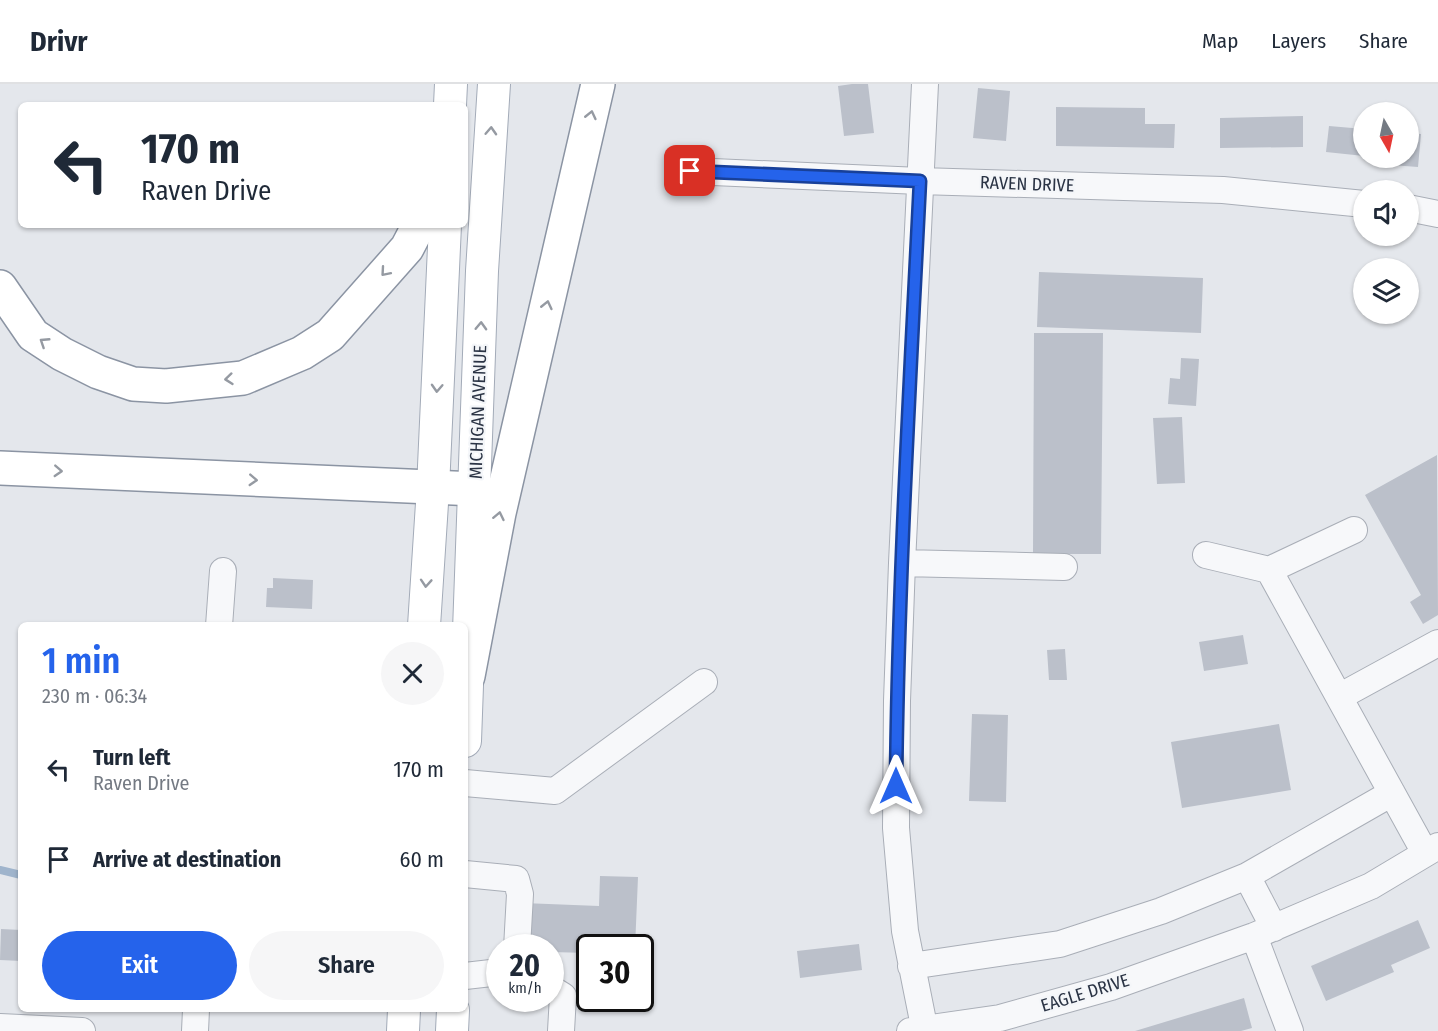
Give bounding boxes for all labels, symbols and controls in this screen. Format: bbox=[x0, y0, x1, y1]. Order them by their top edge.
text: Drivr bbox=[30, 25, 88, 58]
text: Map bbox=[1202, 28, 1238, 54]
text: Layers bbox=[1271, 28, 1326, 54]
text: Share bbox=[1359, 28, 1408, 54]
north arrow bbox=[1353, 102, 1419, 168]
map controls bbox=[1353, 102, 1419, 324]
one-way arrow bbox=[583, 110, 596, 120]
text: 170 m bbox=[141, 124, 240, 174]
icon: left bbox=[42, 126, 120, 204]
one-way arrow bbox=[484, 127, 497, 136]
pin bbox=[664, 145, 715, 196]
icon: arrive bbox=[673, 154, 706, 187]
street label: RAVEN DRIVE bbox=[979, 171, 1075, 197]
text: Raven Drive bbox=[141, 175, 271, 207]
button: sound bbox=[1353, 180, 1419, 246]
button: layers bbox=[1353, 258, 1419, 324]
one-way arrow bbox=[381, 265, 392, 276]
one-way arrow bbox=[539, 300, 552, 310]
one-way arrow bbox=[474, 321, 487, 330]
one-way arrow bbox=[40, 338, 51, 349]
street label: MICHIGAN AVENUE bbox=[465, 345, 491, 479]
one-way arrow bbox=[224, 373, 233, 385]
one-way arrow bbox=[431, 384, 444, 393]
one-way arrow bbox=[54, 464, 63, 477]
one-way arrow bbox=[249, 473, 258, 486]
one-way arrow bbox=[491, 511, 504, 521]
one-way arrow bbox=[420, 578, 433, 588]
text: 1 min bbox=[42, 639, 120, 683]
button: close bbox=[381, 642, 444, 705]
text: 230 m · 06:34 bbox=[42, 684, 147, 708]
text: Turn left bbox=[93, 744, 171, 771]
icon: left bbox=[42, 753, 75, 786]
position arrow bbox=[864, 754, 928, 818]
text: 170 m bbox=[393, 756, 444, 783]
text: Raven Drive bbox=[93, 771, 189, 795]
icon: arrive bbox=[42, 843, 75, 876]
text: Arrive at destination bbox=[93, 846, 281, 873]
text: 60 m bbox=[400, 846, 444, 873]
button: Exit bbox=[42, 931, 237, 1000]
button: Share bbox=[249, 931, 444, 1000]
speed limit sign: 30 bbox=[576, 934, 654, 1012]
text: 20 bbox=[510, 948, 540, 984]
street label: EAGLE DRIVE bbox=[1038, 969, 1132, 1017]
text: km/h bbox=[508, 979, 542, 997]

